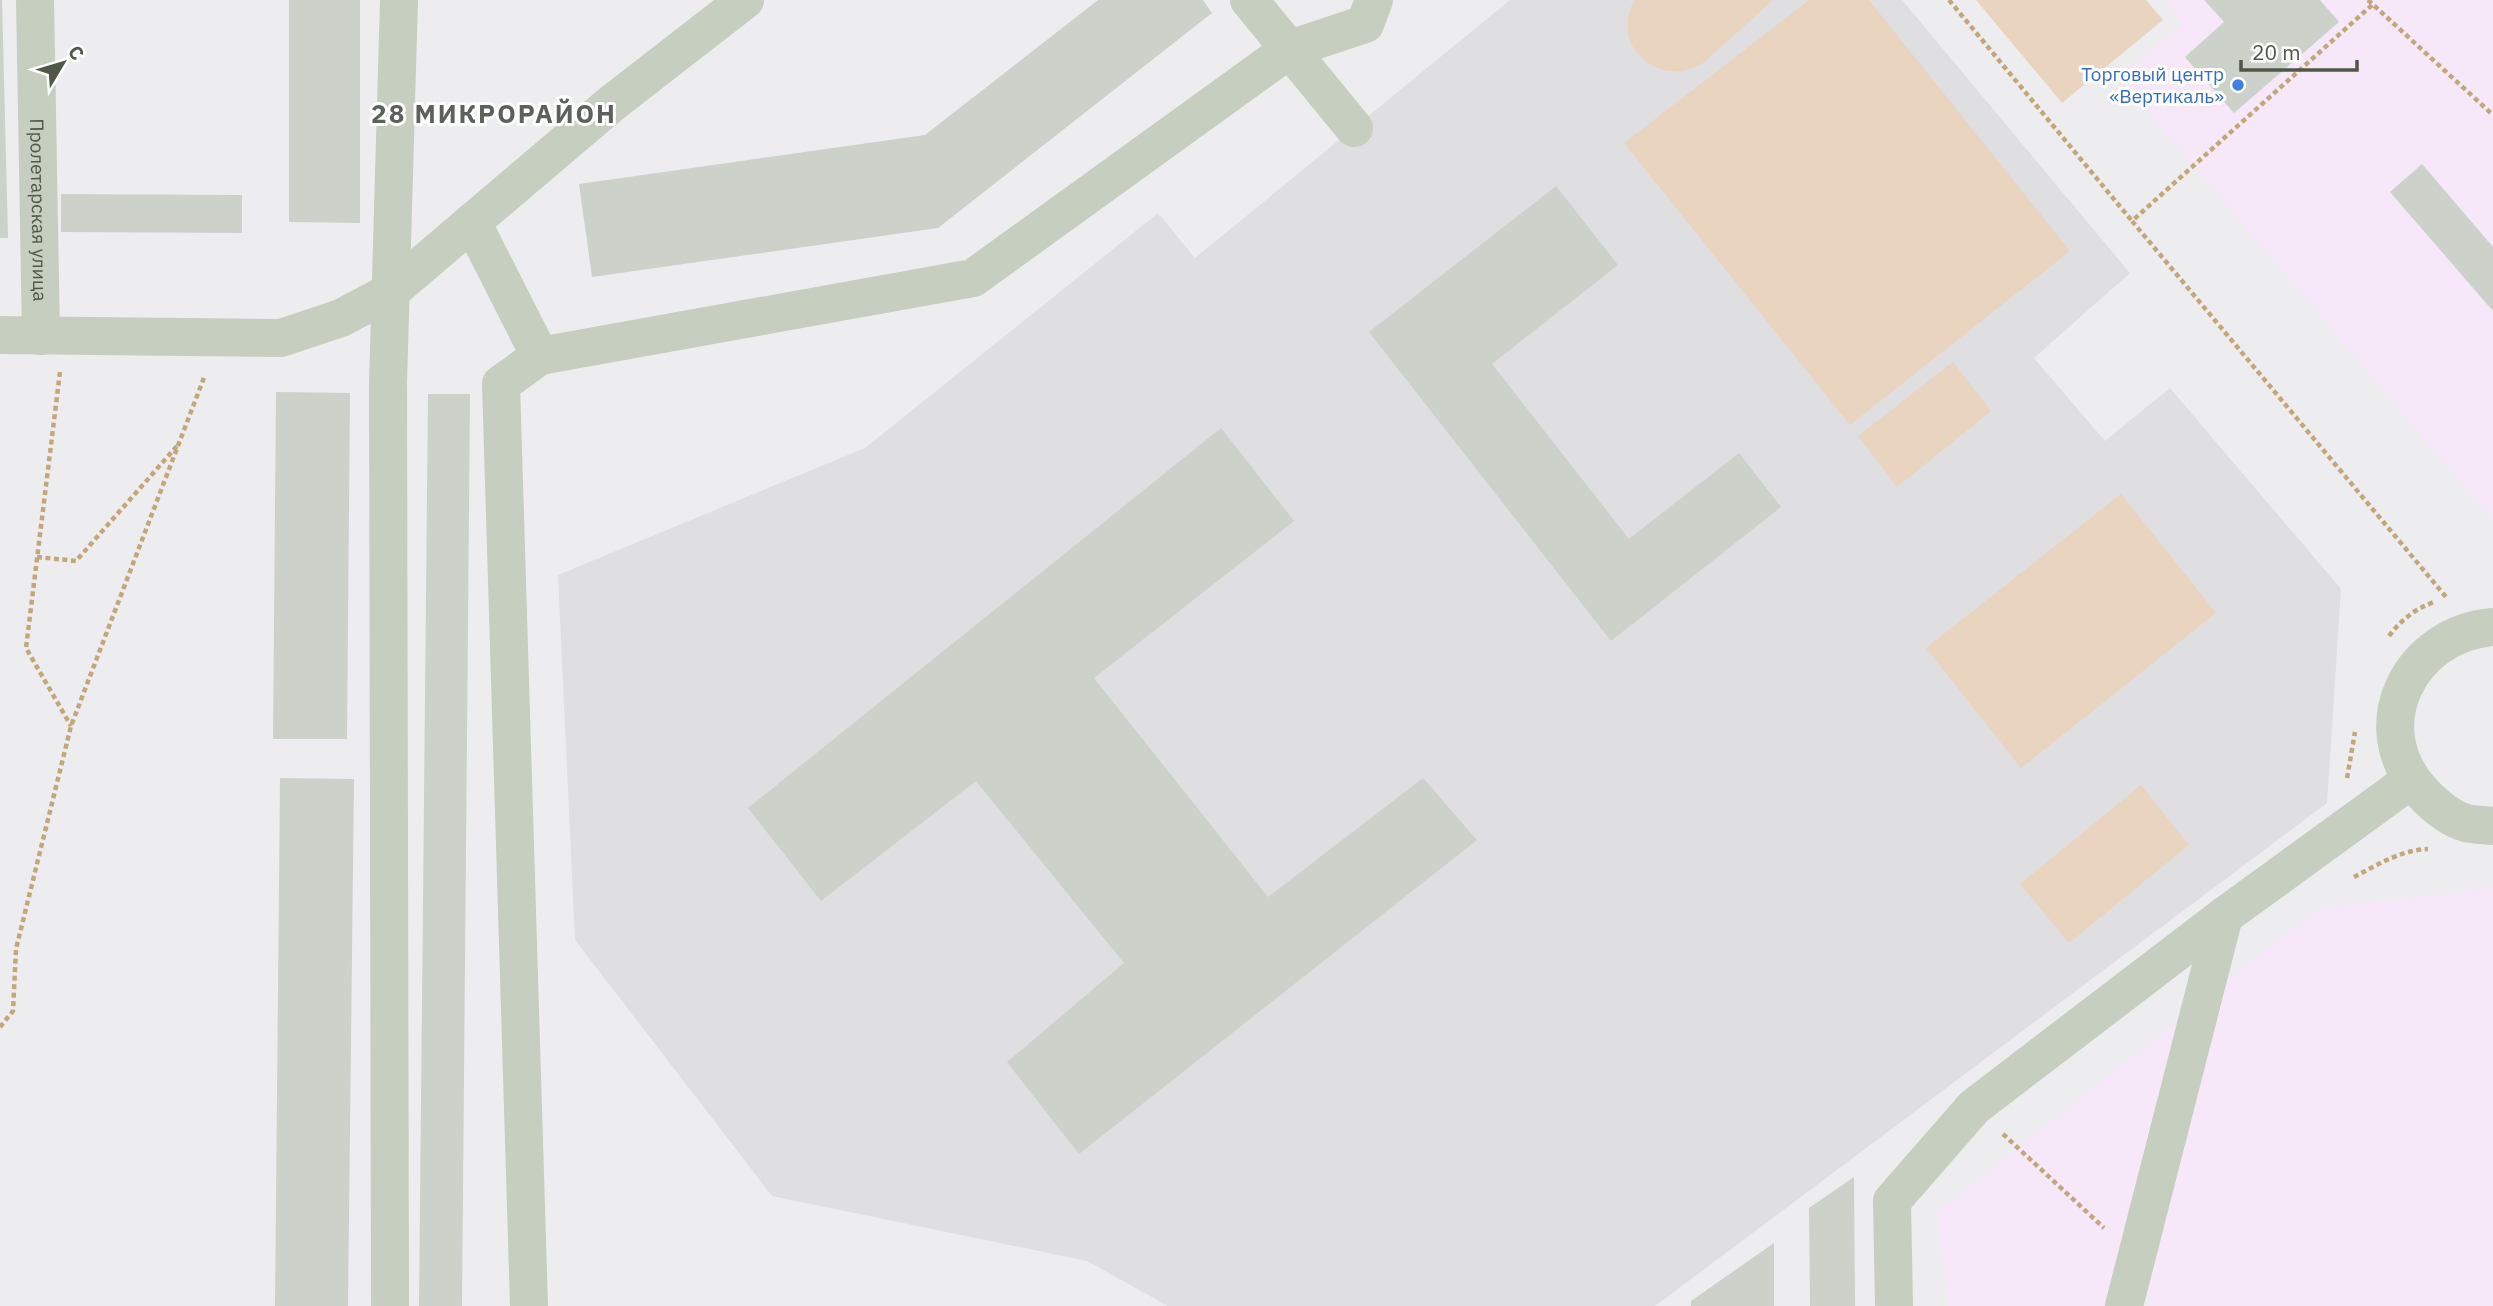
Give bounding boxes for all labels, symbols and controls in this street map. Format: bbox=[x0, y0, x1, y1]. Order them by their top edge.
north arrow bbox=[28, 28, 98, 98]
scale bar bbox=[2241, 28, 2356, 72]
text: 20 m bbox=[2252, 38, 2301, 66]
text: С bbox=[63, 40, 90, 65]
place label: Торговый центр «Вертикаль» bbox=[2081, 62, 2224, 108]
marker: Торговый центр «Вертикаль» bbox=[2230, 77, 2246, 93]
district label: 28 МИКРОРАЙОН bbox=[371, 96, 617, 130]
street label: Пролетарская улица bbox=[25, 118, 52, 302]

